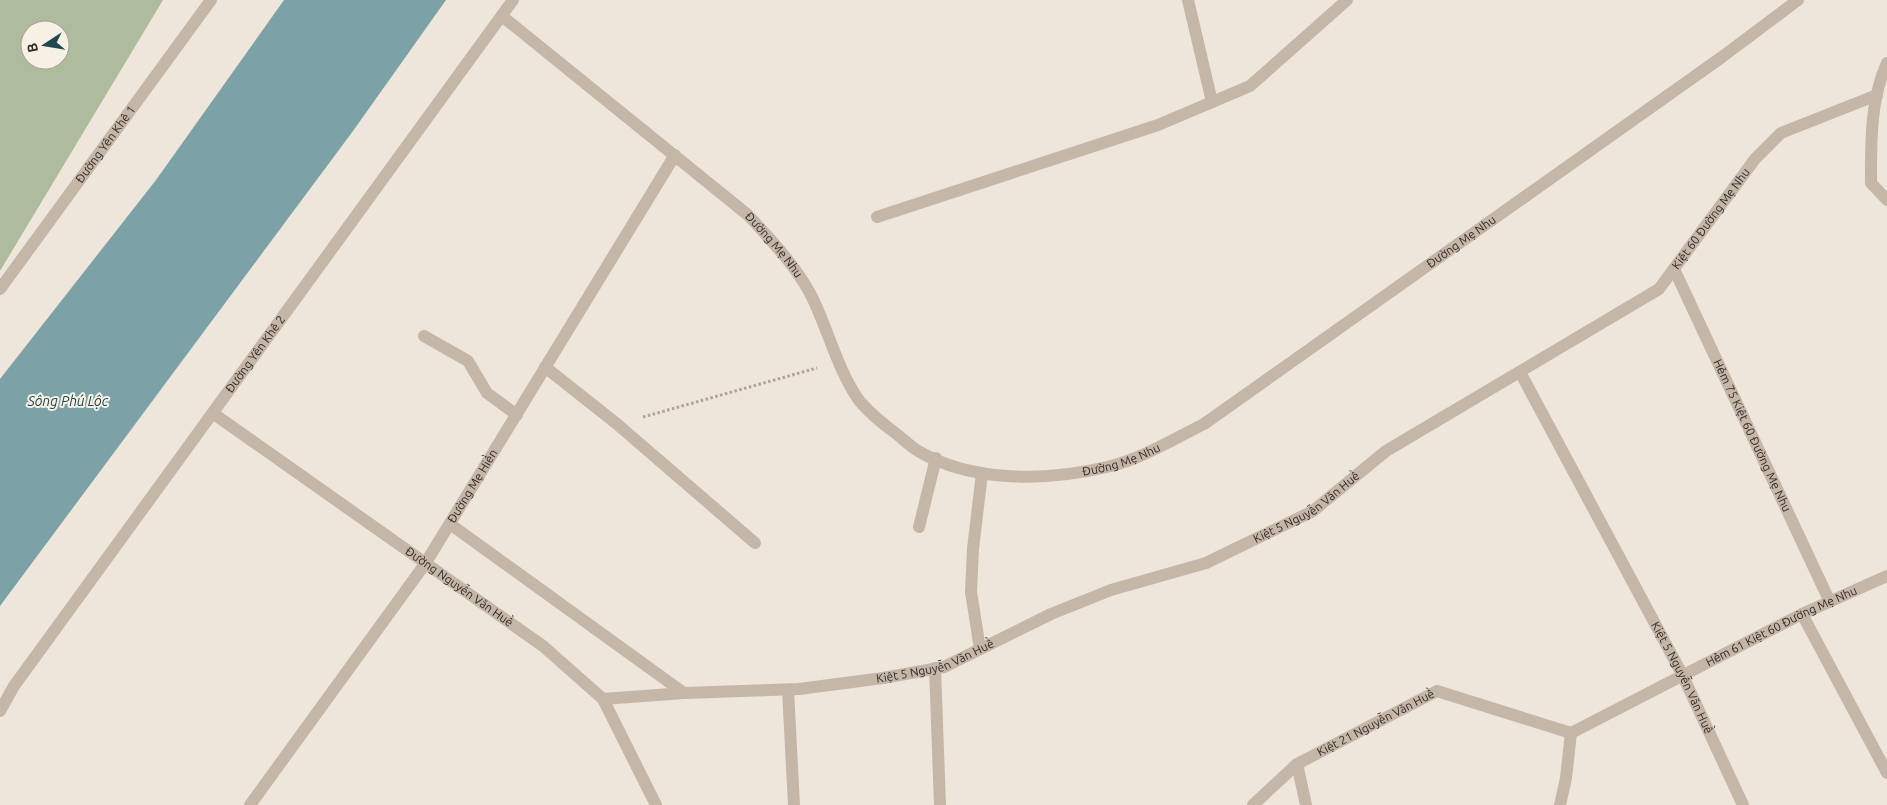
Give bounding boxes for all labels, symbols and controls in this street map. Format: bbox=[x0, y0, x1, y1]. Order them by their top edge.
north arrow bbox=[20, 20, 70, 70]
text: B bbox=[23, 41, 41, 54]
street label: Đường Yên Khê 1 bbox=[73, 103, 138, 185]
street label: Kiệt 60 Đường Mẹ Nhu bbox=[1669, 165, 1752, 272]
street label: Đường Mẹ Nhu bbox=[743, 209, 805, 280]
street label: Đường Mẹ Nhu bbox=[1424, 213, 1498, 270]
street label: Đường Yên Khê 2 bbox=[223, 313, 287, 395]
street label: Hẻm 75 Kiệt 60 Đường Mẹ Nhu bbox=[1711, 357, 1794, 514]
water label: Sông Phú Lộc bbox=[27, 393, 109, 409]
street label: Đường Mẹ Nhu bbox=[1081, 441, 1162, 478]
street label: Đường Mẹ Hiền bbox=[445, 447, 500, 525]
street label: Kiệt 5 Nguyễn Văn Huề bbox=[1251, 468, 1362, 545]
street label: Đường Nguyễn Văn Huề bbox=[403, 544, 516, 629]
street label: Hẻm 61 Kiệt 60 Đường Mẹ Nhu bbox=[1703, 583, 1859, 668]
street label: Kiệt 5 Nguyễn Văn Huề bbox=[1649, 619, 1717, 735]
street label: Kiệt 5 Nguyễn Văn Huề bbox=[875, 636, 996, 685]
street label: Kiệt 21 Nguyễn Văn Huề bbox=[1315, 686, 1436, 758]

